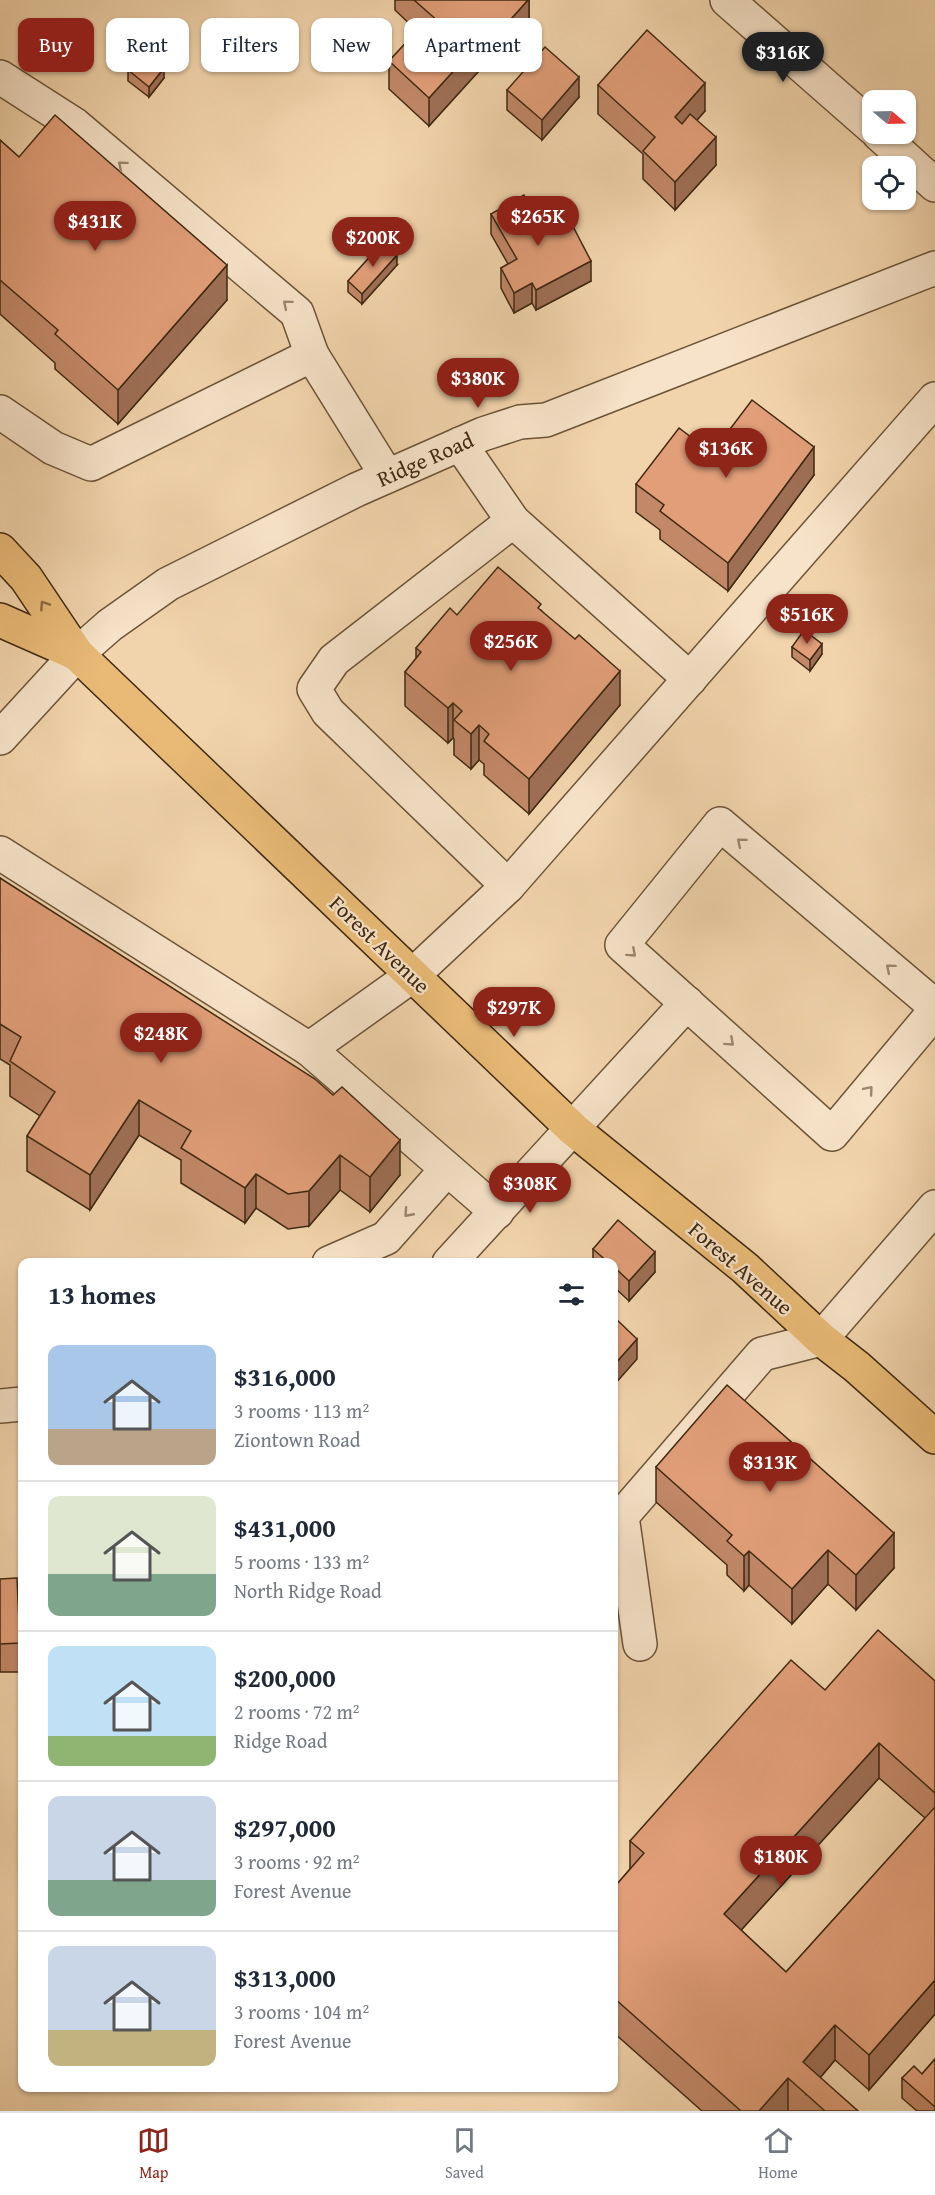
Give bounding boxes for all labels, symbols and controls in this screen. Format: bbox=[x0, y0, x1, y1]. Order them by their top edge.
chip: Buy bbox=[18, 18, 94, 72]
chip: Rent bbox=[106, 18, 189, 72]
chip: Filters bbox=[201, 18, 299, 72]
chip: New bbox=[311, 18, 392, 72]
chip: Apartment bbox=[404, 18, 542, 72]
pin: $316K bbox=[741, 32, 825, 83]
text: $316K bbox=[756, 37, 810, 66]
north arrow bbox=[862, 90, 916, 144]
map controls bbox=[862, 90, 916, 210]
button: locate bbox=[862, 156, 916, 210]
one-way arrow bbox=[118, 161, 129, 172]
pin: $265K bbox=[496, 196, 580, 247]
pin: $431K bbox=[53, 201, 137, 252]
text: $265K bbox=[511, 201, 565, 230]
text: $431K bbox=[68, 206, 122, 235]
pin: $200K bbox=[331, 217, 415, 268]
text: $200K bbox=[346, 222, 400, 251]
one-way arrow bbox=[283, 300, 294, 311]
pin: $380K bbox=[436, 358, 520, 409]
text: $380K bbox=[451, 363, 505, 392]
street label: Ridge Road bbox=[372, 423, 479, 495]
pin: $136K bbox=[684, 428, 768, 479]
text: $136K bbox=[699, 433, 753, 462]
pin: $516K bbox=[765, 594, 849, 645]
text: $516K bbox=[780, 599, 834, 628]
one-way arrow bbox=[41, 601, 52, 612]
pin: $256K bbox=[469, 621, 553, 672]
text: $256K bbox=[484, 626, 538, 655]
one-way arrow bbox=[737, 838, 748, 849]
street label: Forest Avenue bbox=[322, 888, 438, 1000]
one-way arrow bbox=[625, 946, 635, 957]
one-way arrow bbox=[886, 964, 897, 975]
pin: $297K bbox=[472, 987, 556, 1038]
text: $297K bbox=[487, 992, 541, 1021]
pin: $248K bbox=[119, 1013, 203, 1064]
text: $248K bbox=[134, 1018, 188, 1047]
one-way arrow bbox=[723, 1035, 734, 1046]
one-way arrow bbox=[862, 1086, 873, 1097]
pin: $308K bbox=[488, 1163, 572, 1214]
text: $308K bbox=[503, 1168, 557, 1197]
one-way arrow bbox=[404, 1206, 415, 1217]
street label: Forest Avenue bbox=[682, 1214, 800, 1322]
text: 13 homes bbox=[48, 1275, 156, 1314]
icon: filters bbox=[555, 1278, 588, 1311]
text: $316,000 bbox=[234, 1357, 336, 1396]
icon: home bbox=[96, 1369, 168, 1441]
text: 3 rooms · 113 m² bbox=[234, 1396, 369, 1425]
text: Ziontown Road bbox=[234, 1425, 360, 1454]
pin: $313K bbox=[728, 1442, 812, 1493]
text: $313K bbox=[743, 1447, 797, 1476]
text: $431,000 bbox=[234, 1508, 336, 1547]
icon: home bbox=[96, 1520, 168, 1592]
text: 5 rooms · 133 m² bbox=[234, 1547, 369, 1576]
text: North Ridge Road bbox=[234, 1576, 382, 1605]
text: $200,000 bbox=[234, 1658, 336, 1697]
icon: home bbox=[96, 1670, 168, 1742]
text: 2 rooms · 72 m² bbox=[234, 1697, 360, 1726]
text: Ridge Road bbox=[234, 1726, 327, 1755]
text: $297,000 bbox=[234, 1808, 336, 1847]
icon: home bbox=[96, 1820, 168, 1892]
pin: $180K bbox=[739, 1836, 823, 1887]
text: $180K bbox=[754, 1841, 808, 1870]
text: 3 rooms · 92 m² bbox=[234, 1847, 360, 1876]
text: Forest Avenue bbox=[234, 1876, 351, 1905]
text: $313,000 bbox=[234, 1958, 336, 1997]
icon: home bbox=[96, 1970, 168, 2042]
text: 3 rooms · 104 m² bbox=[234, 1997, 369, 2026]
text: Forest Avenue bbox=[234, 2026, 351, 2055]
tab: Map bbox=[137, 2124, 170, 2184]
tab: Saved bbox=[445, 2124, 484, 2184]
tab: Home bbox=[758, 2124, 798, 2184]

